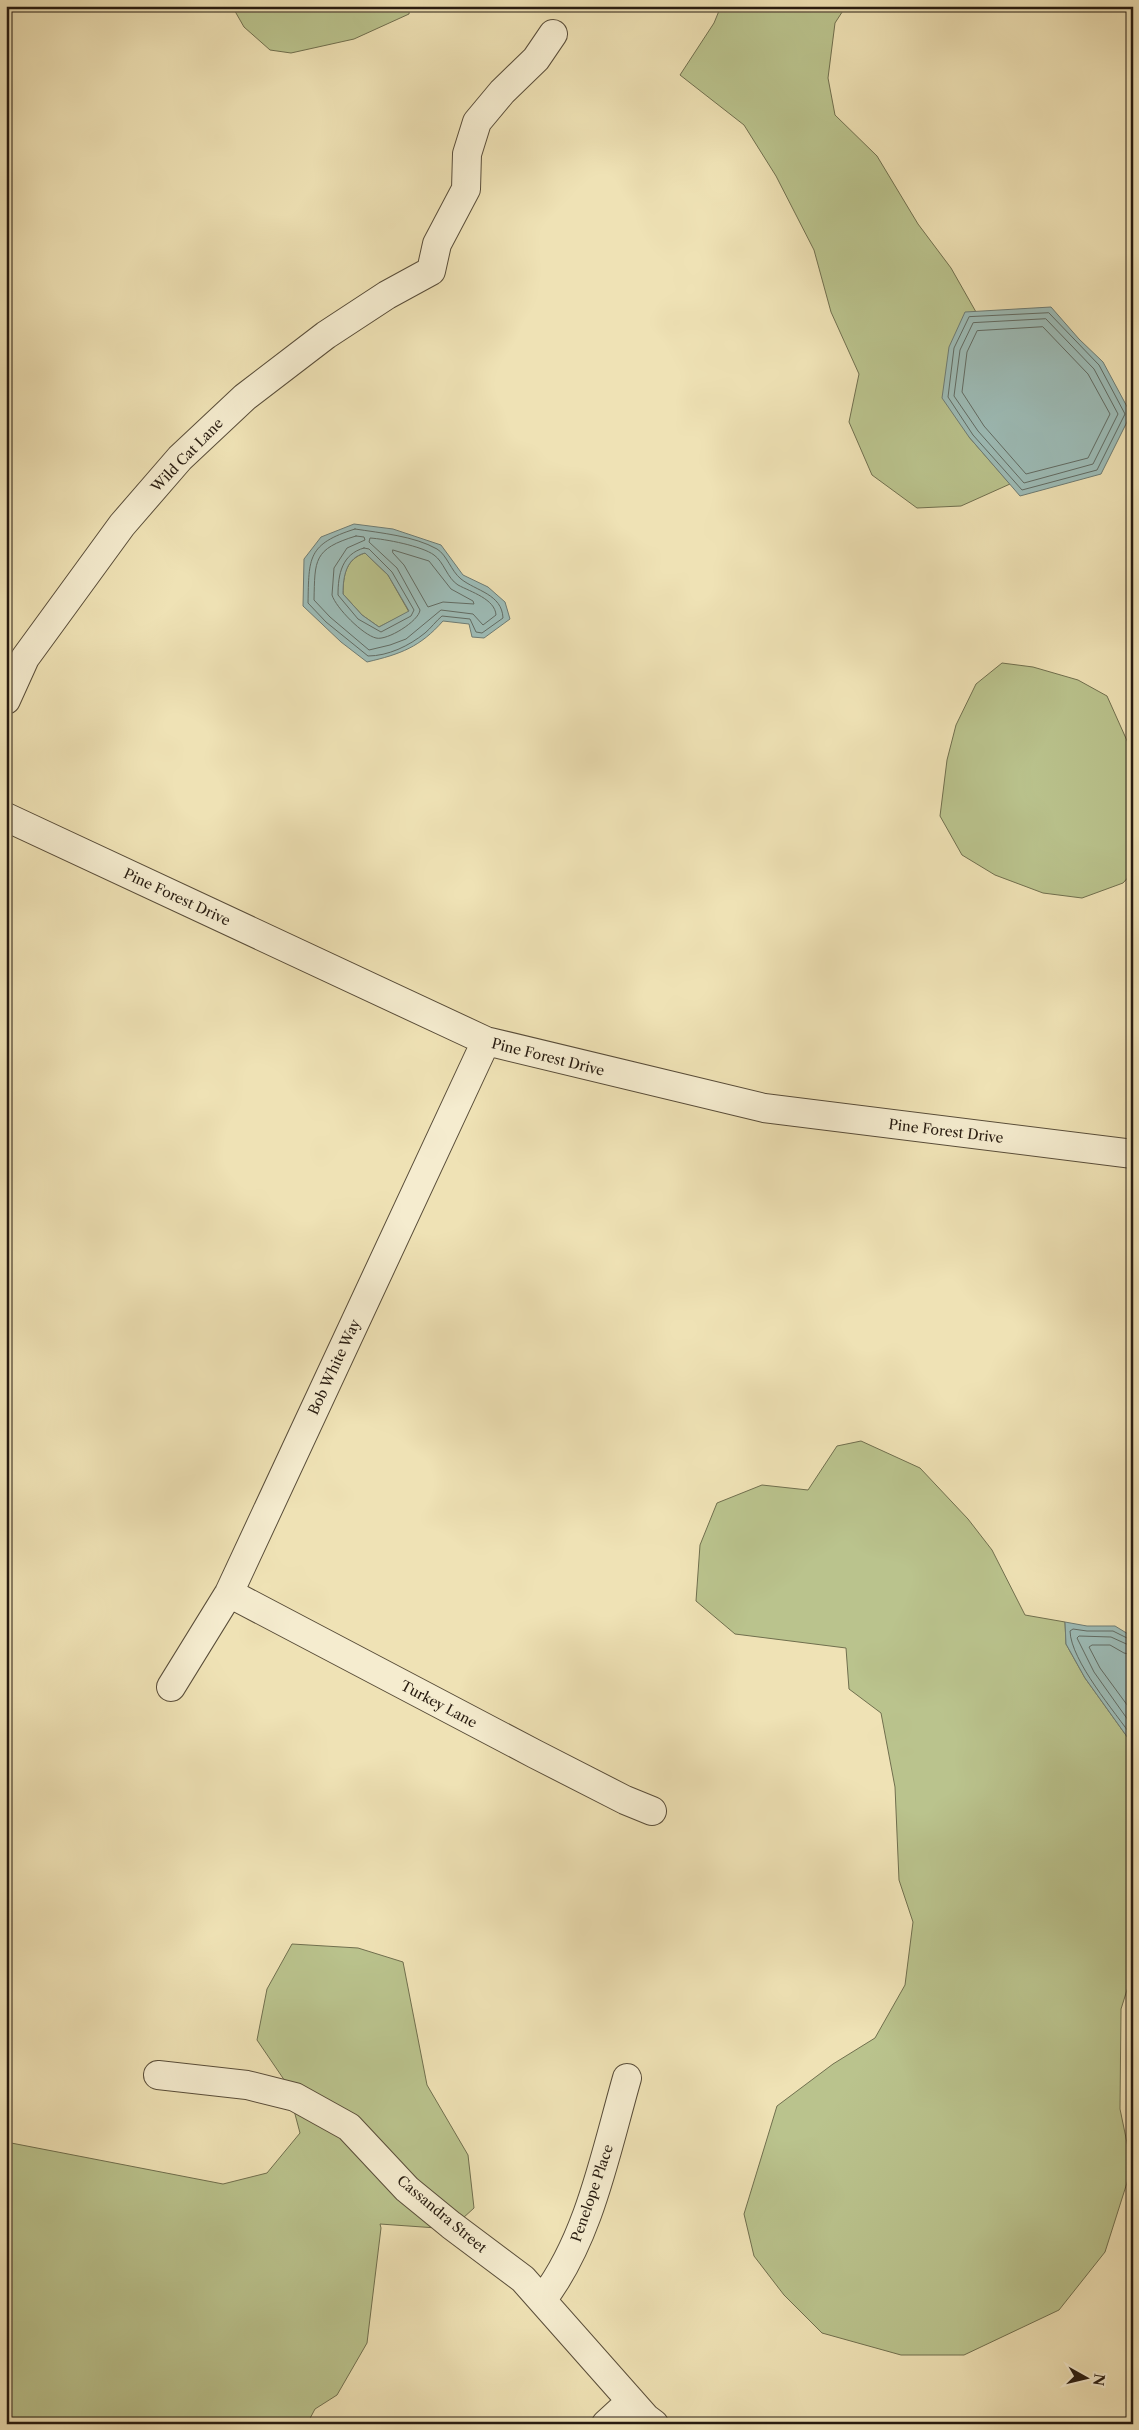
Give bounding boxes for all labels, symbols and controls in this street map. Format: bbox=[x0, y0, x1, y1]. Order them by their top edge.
street label: Wild Cat Lane bbox=[146, 414, 227, 497]
street label: Pine Forest Drive bbox=[121, 864, 233, 930]
street label: Pine Forest Drive bbox=[490, 1034, 606, 1080]
street label: Pine Forest Drive bbox=[888, 1115, 1005, 1147]
street label: Bob White Way bbox=[304, 1316, 364, 1418]
street label: Turkey Lane bbox=[398, 1676, 480, 1732]
street label: Penelope Place bbox=[567, 2142, 617, 2244]
street label: Cassandra Street bbox=[394, 2171, 491, 2257]
north arrow bbox=[1062, 2352, 1112, 2402]
text: N bbox=[1089, 2373, 1109, 2387]

